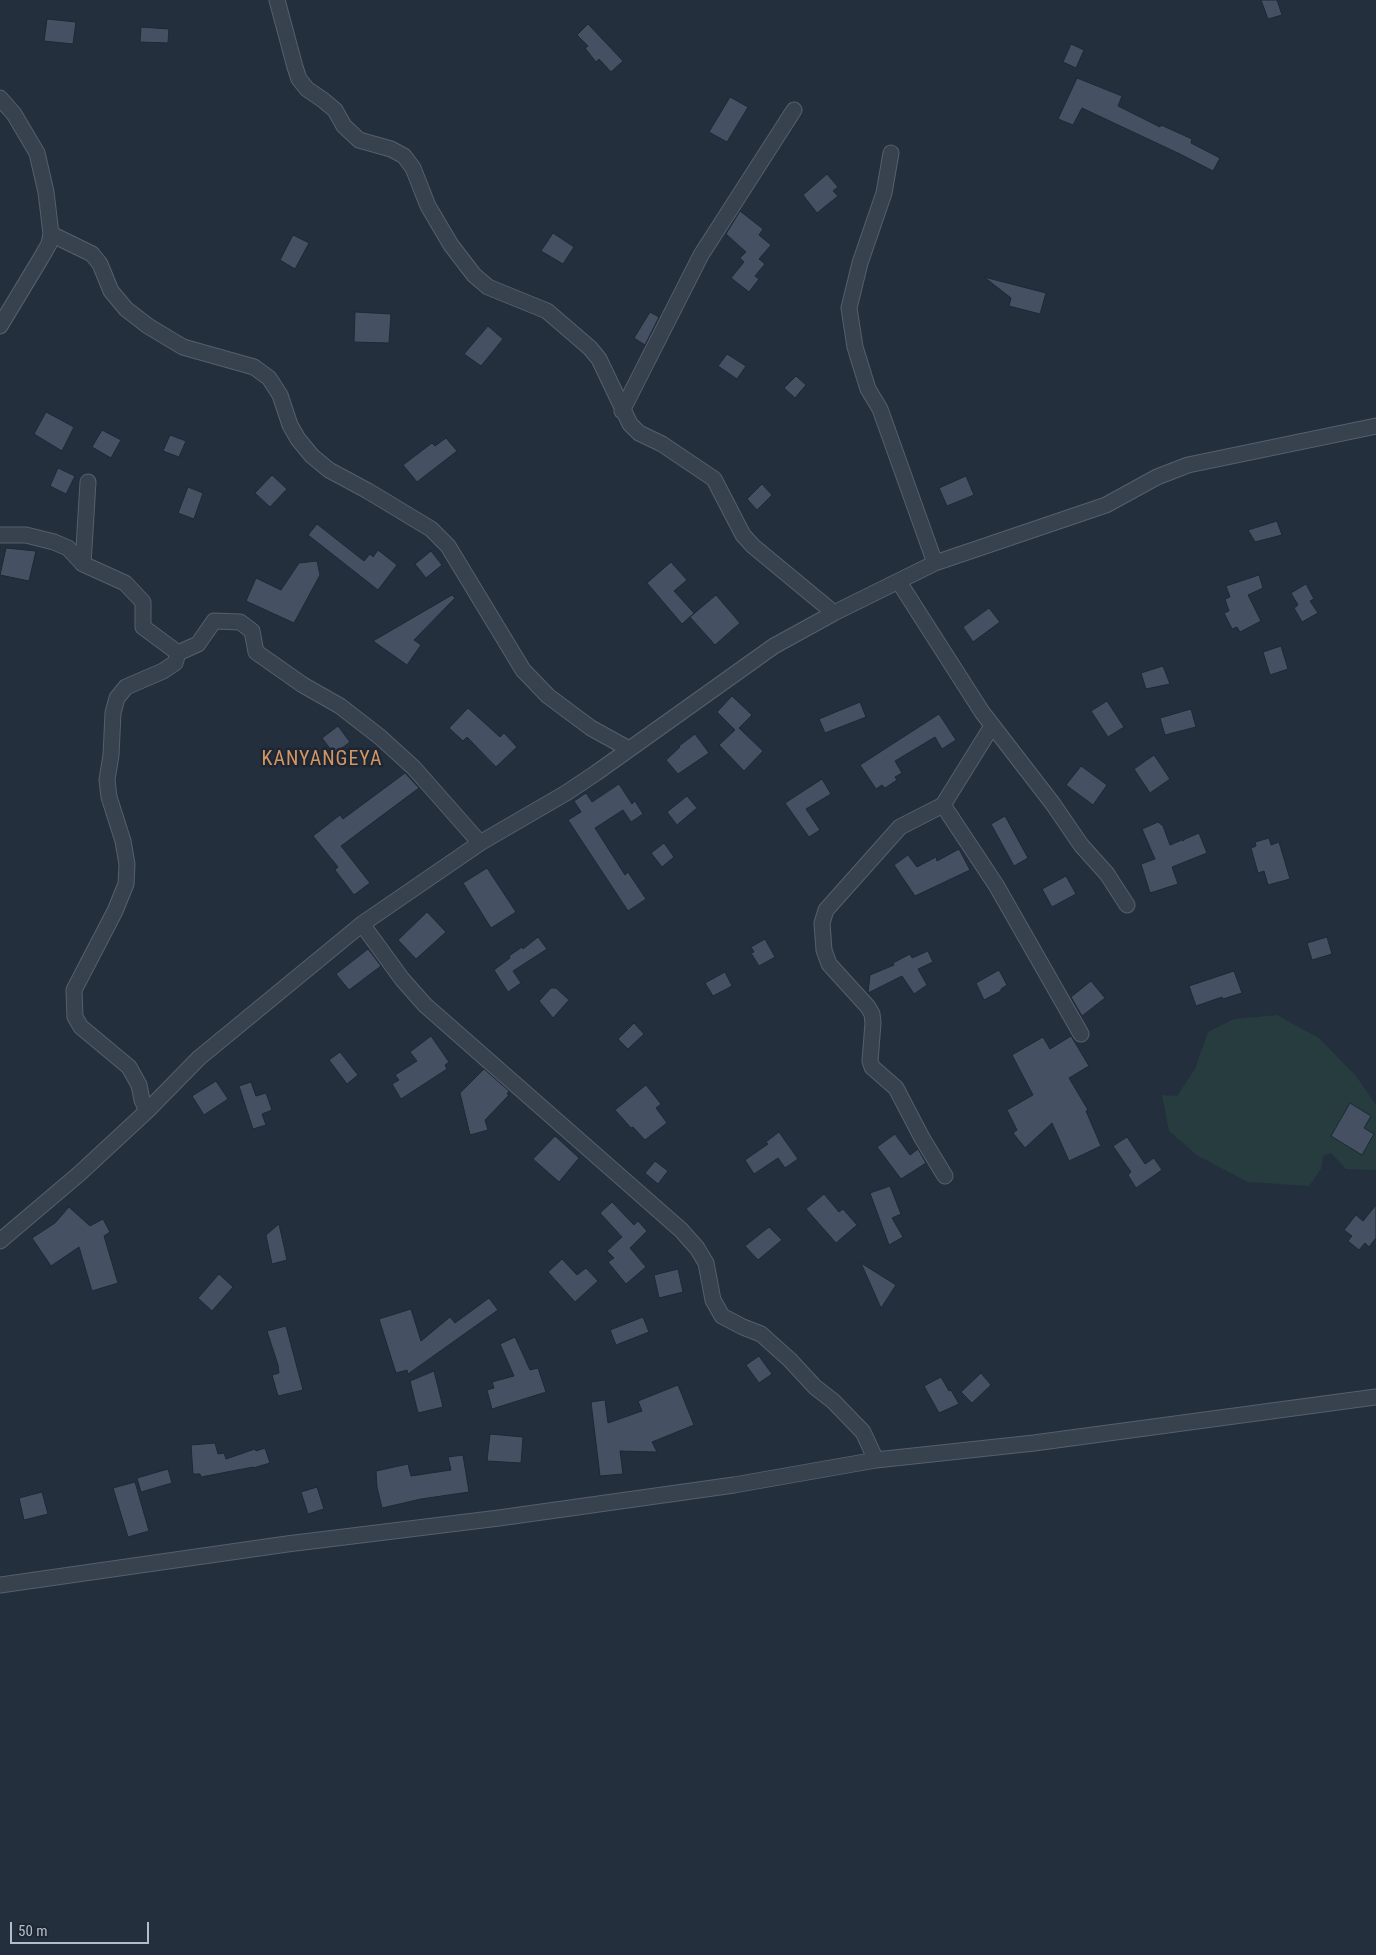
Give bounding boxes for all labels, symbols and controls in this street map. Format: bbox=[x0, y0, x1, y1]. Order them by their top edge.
district label: KANYANGEYA bbox=[260, 748, 384, 772]
scale bar bbox=[12, 1912, 151, 1944]
text: 50 m bbox=[18, 1922, 48, 1940]

